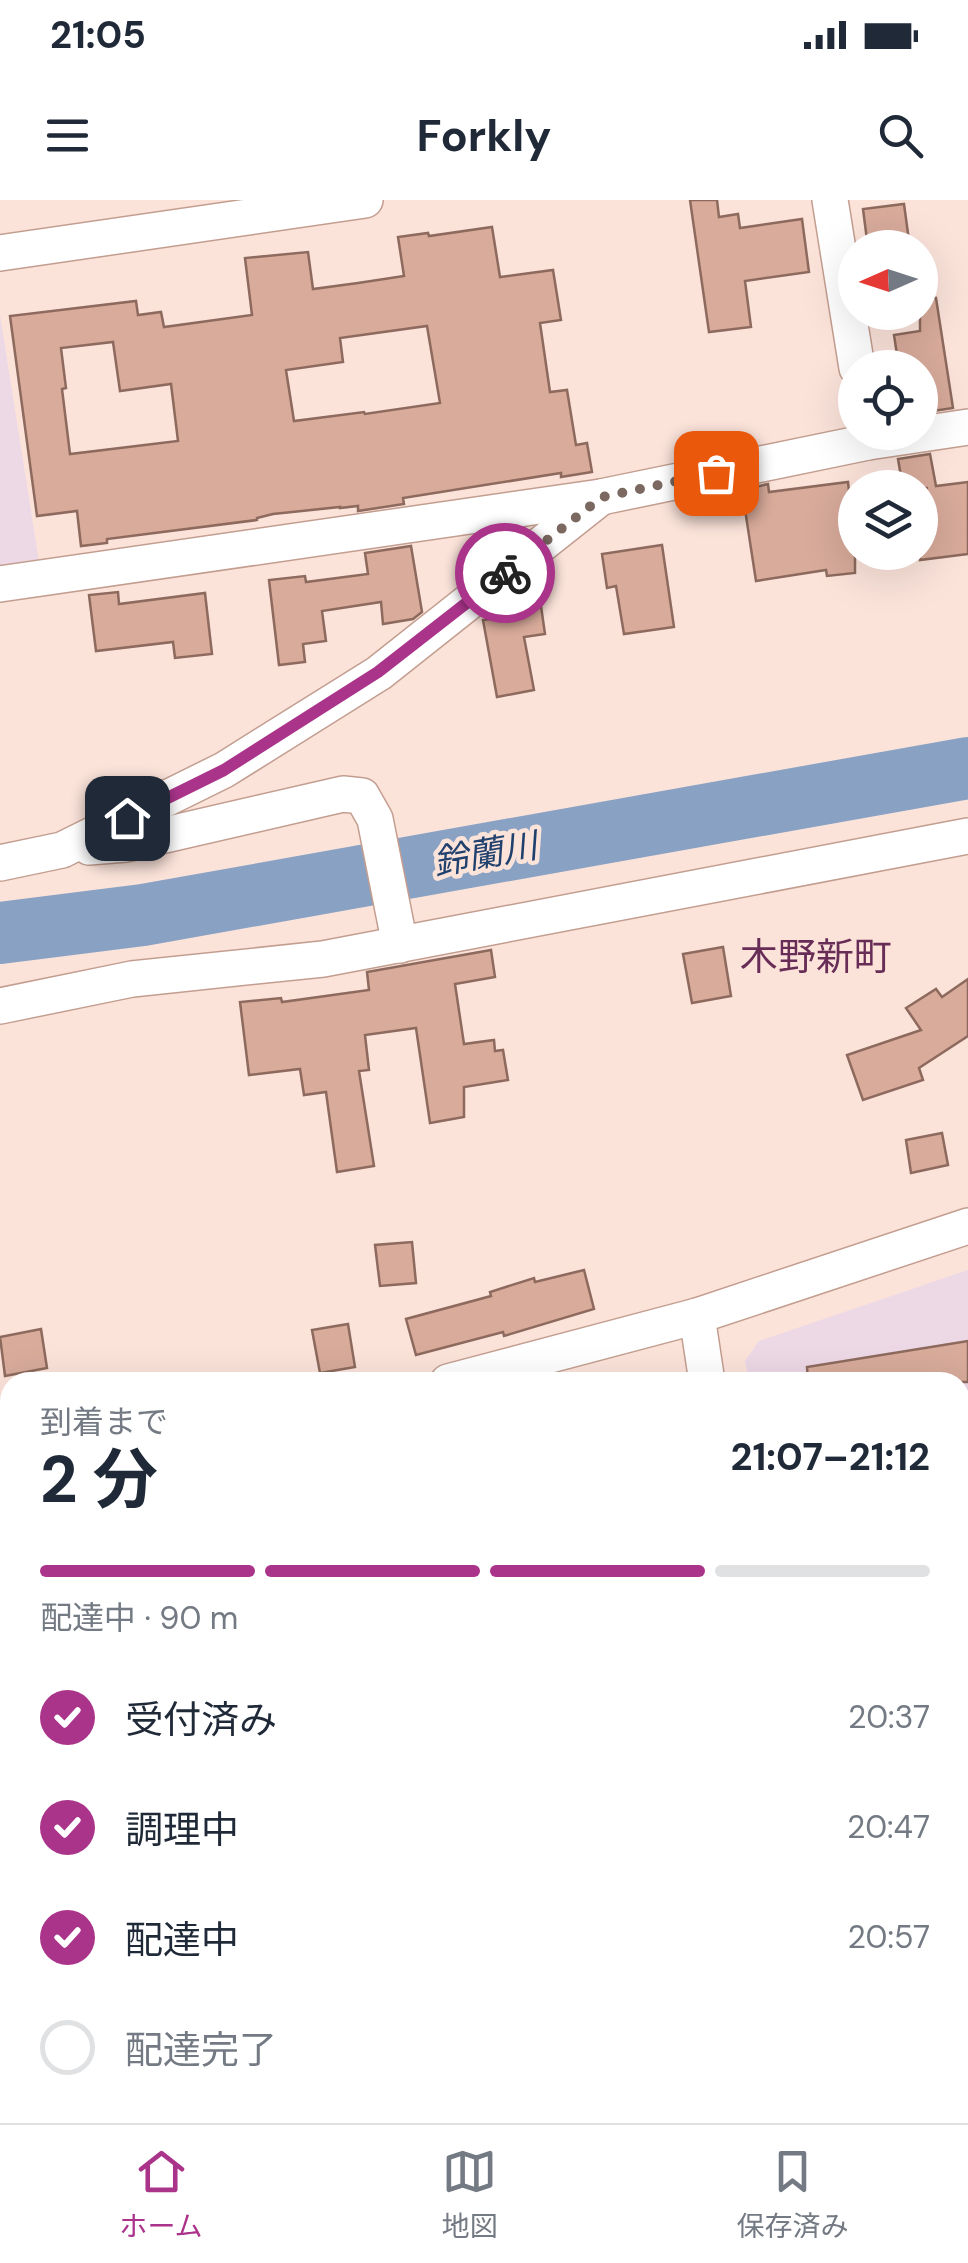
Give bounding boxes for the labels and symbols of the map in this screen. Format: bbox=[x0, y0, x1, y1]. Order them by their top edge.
north arrow bbox=[838, 230, 938, 330]
pin bbox=[674, 431, 759, 516]
courier bbox=[455, 523, 555, 623]
pin bbox=[85, 776, 170, 861]
water label: 鈴蘭川 bbox=[429, 822, 545, 886]
district label: 木野新町 bbox=[740, 932, 892, 982]

